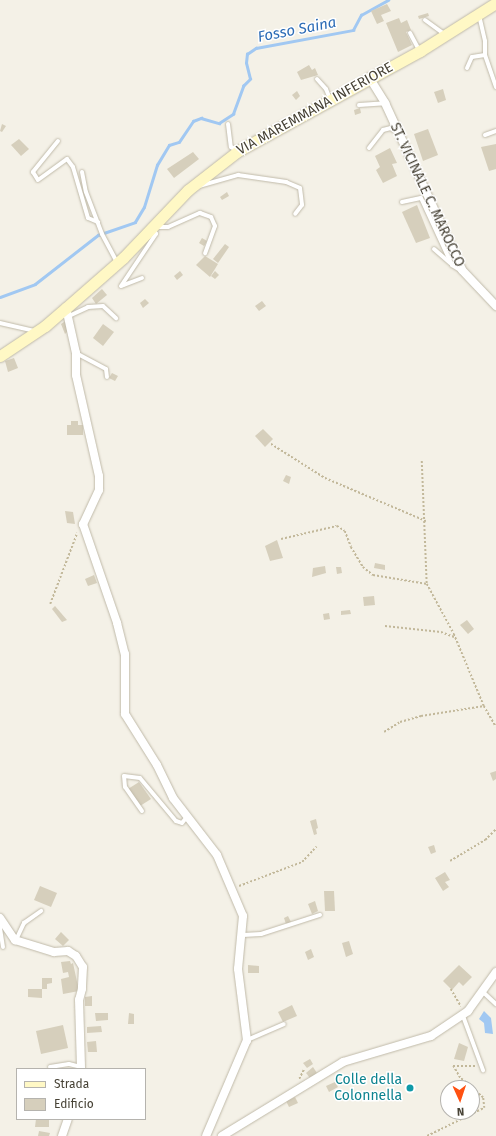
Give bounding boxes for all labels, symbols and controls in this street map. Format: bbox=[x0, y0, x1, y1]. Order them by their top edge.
water label: Fosso Saina bbox=[256, 14, 338, 46]
street label: VIA MAREMMANA INFERIORE bbox=[234, 59, 396, 159]
street label: ST. VICINALE C. MAROCCO bbox=[386, 120, 468, 270]
legend bbox=[16, 1068, 146, 1120]
place label: Colle della Colonnella bbox=[334, 1072, 402, 1104]
text: Strada bbox=[54, 1077, 89, 1091]
north arrow bbox=[440, 1080, 480, 1120]
marker: Colle della Colonnella bbox=[405, 1083, 415, 1093]
text: Edificio bbox=[54, 1097, 94, 1111]
text: N bbox=[457, 1105, 465, 1118]

